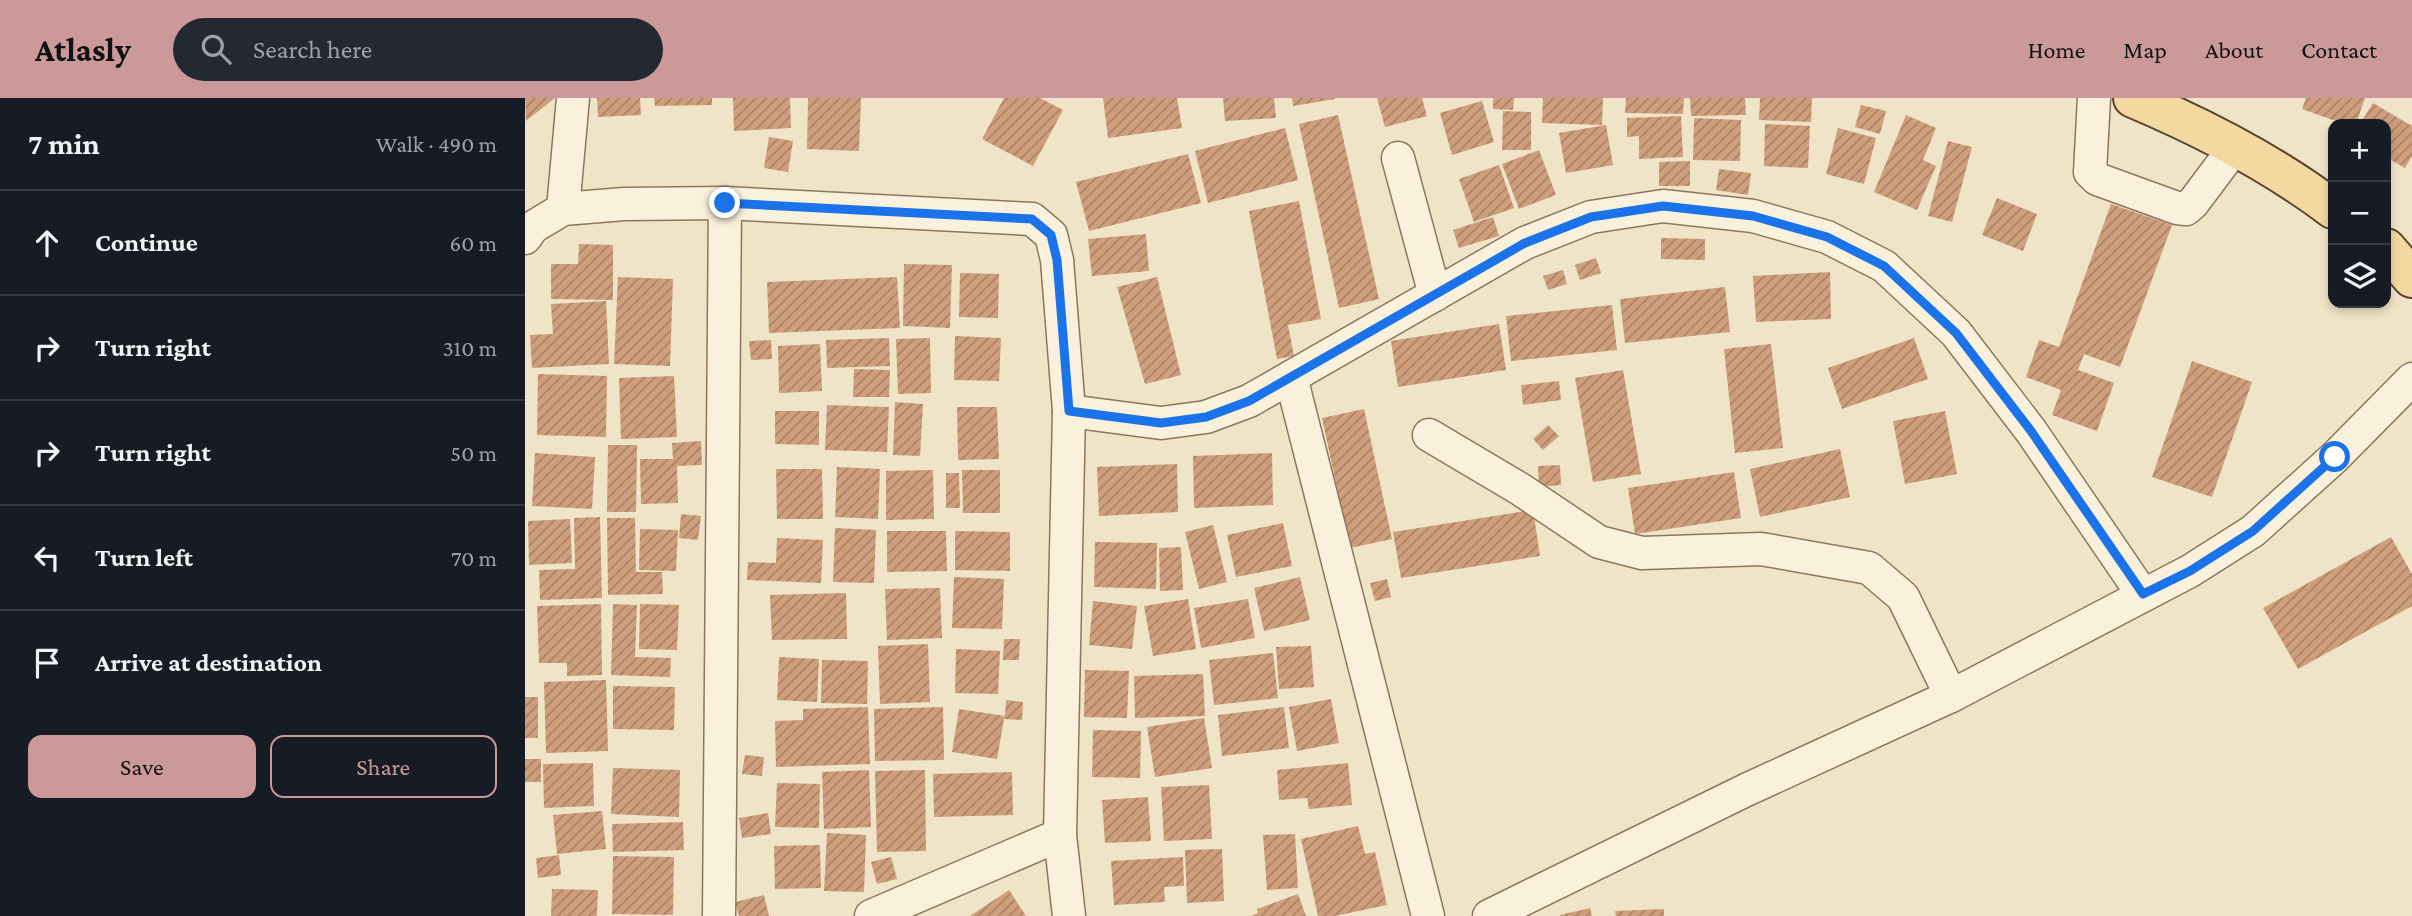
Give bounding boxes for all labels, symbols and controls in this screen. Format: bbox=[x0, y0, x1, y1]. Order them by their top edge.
search box bbox=[173, 18, 663, 81]
icon: search bbox=[197, 30, 235, 68]
text: Atlasly bbox=[35, 31, 131, 68]
text: Search here bbox=[253, 35, 372, 64]
text: Home bbox=[2028, 36, 2085, 63]
text: Map bbox=[2123, 36, 2167, 63]
text: About bbox=[2205, 36, 2263, 63]
text: Contact bbox=[2301, 36, 2377, 63]
map controls bbox=[2328, 119, 2391, 308]
button: + bbox=[2328, 119, 2391, 182]
text: 7 min bbox=[28, 127, 100, 160]
text: Walk · 490 m bbox=[376, 131, 497, 157]
button: − bbox=[2328, 182, 2391, 245]
route end bbox=[709, 187, 740, 218]
icon: ahead bbox=[28, 224, 66, 262]
text: Continue bbox=[95, 228, 198, 257]
text: 60 m bbox=[450, 230, 497, 256]
button: layers bbox=[2328, 245, 2391, 308]
icon: right bbox=[28, 329, 66, 367]
text: Turn right bbox=[95, 333, 211, 362]
text: 310 m bbox=[443, 335, 497, 361]
icon: right bbox=[28, 434, 66, 472]
text: Turn right bbox=[95, 438, 211, 467]
text: 50 m bbox=[450, 440, 497, 466]
route start bbox=[2319, 441, 2350, 472]
icon: left bbox=[28, 539, 66, 577]
text: Turn left bbox=[95, 543, 193, 572]
text: 70 m bbox=[451, 545, 497, 571]
icon: arrive bbox=[28, 644, 66, 682]
text: Arrive at destination bbox=[95, 648, 322, 677]
button: Save bbox=[28, 735, 256, 798]
button: Share bbox=[270, 735, 497, 798]

